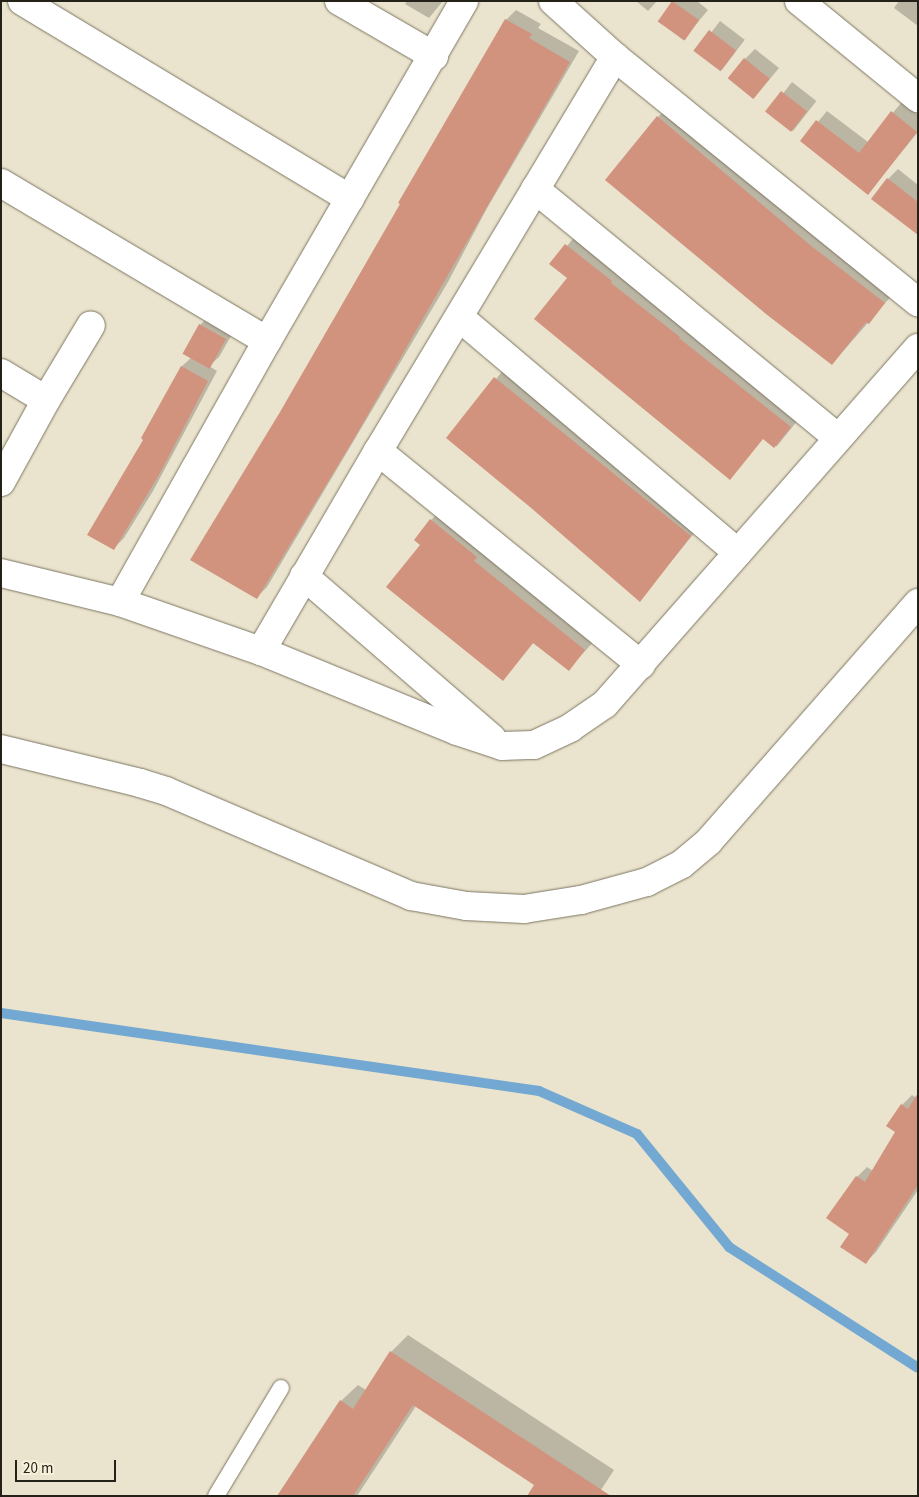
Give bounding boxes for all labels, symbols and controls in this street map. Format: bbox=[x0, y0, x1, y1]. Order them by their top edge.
scale bar bbox=[18, 1450, 119, 1482]
text: 20 m bbox=[23, 1458, 53, 1479]

